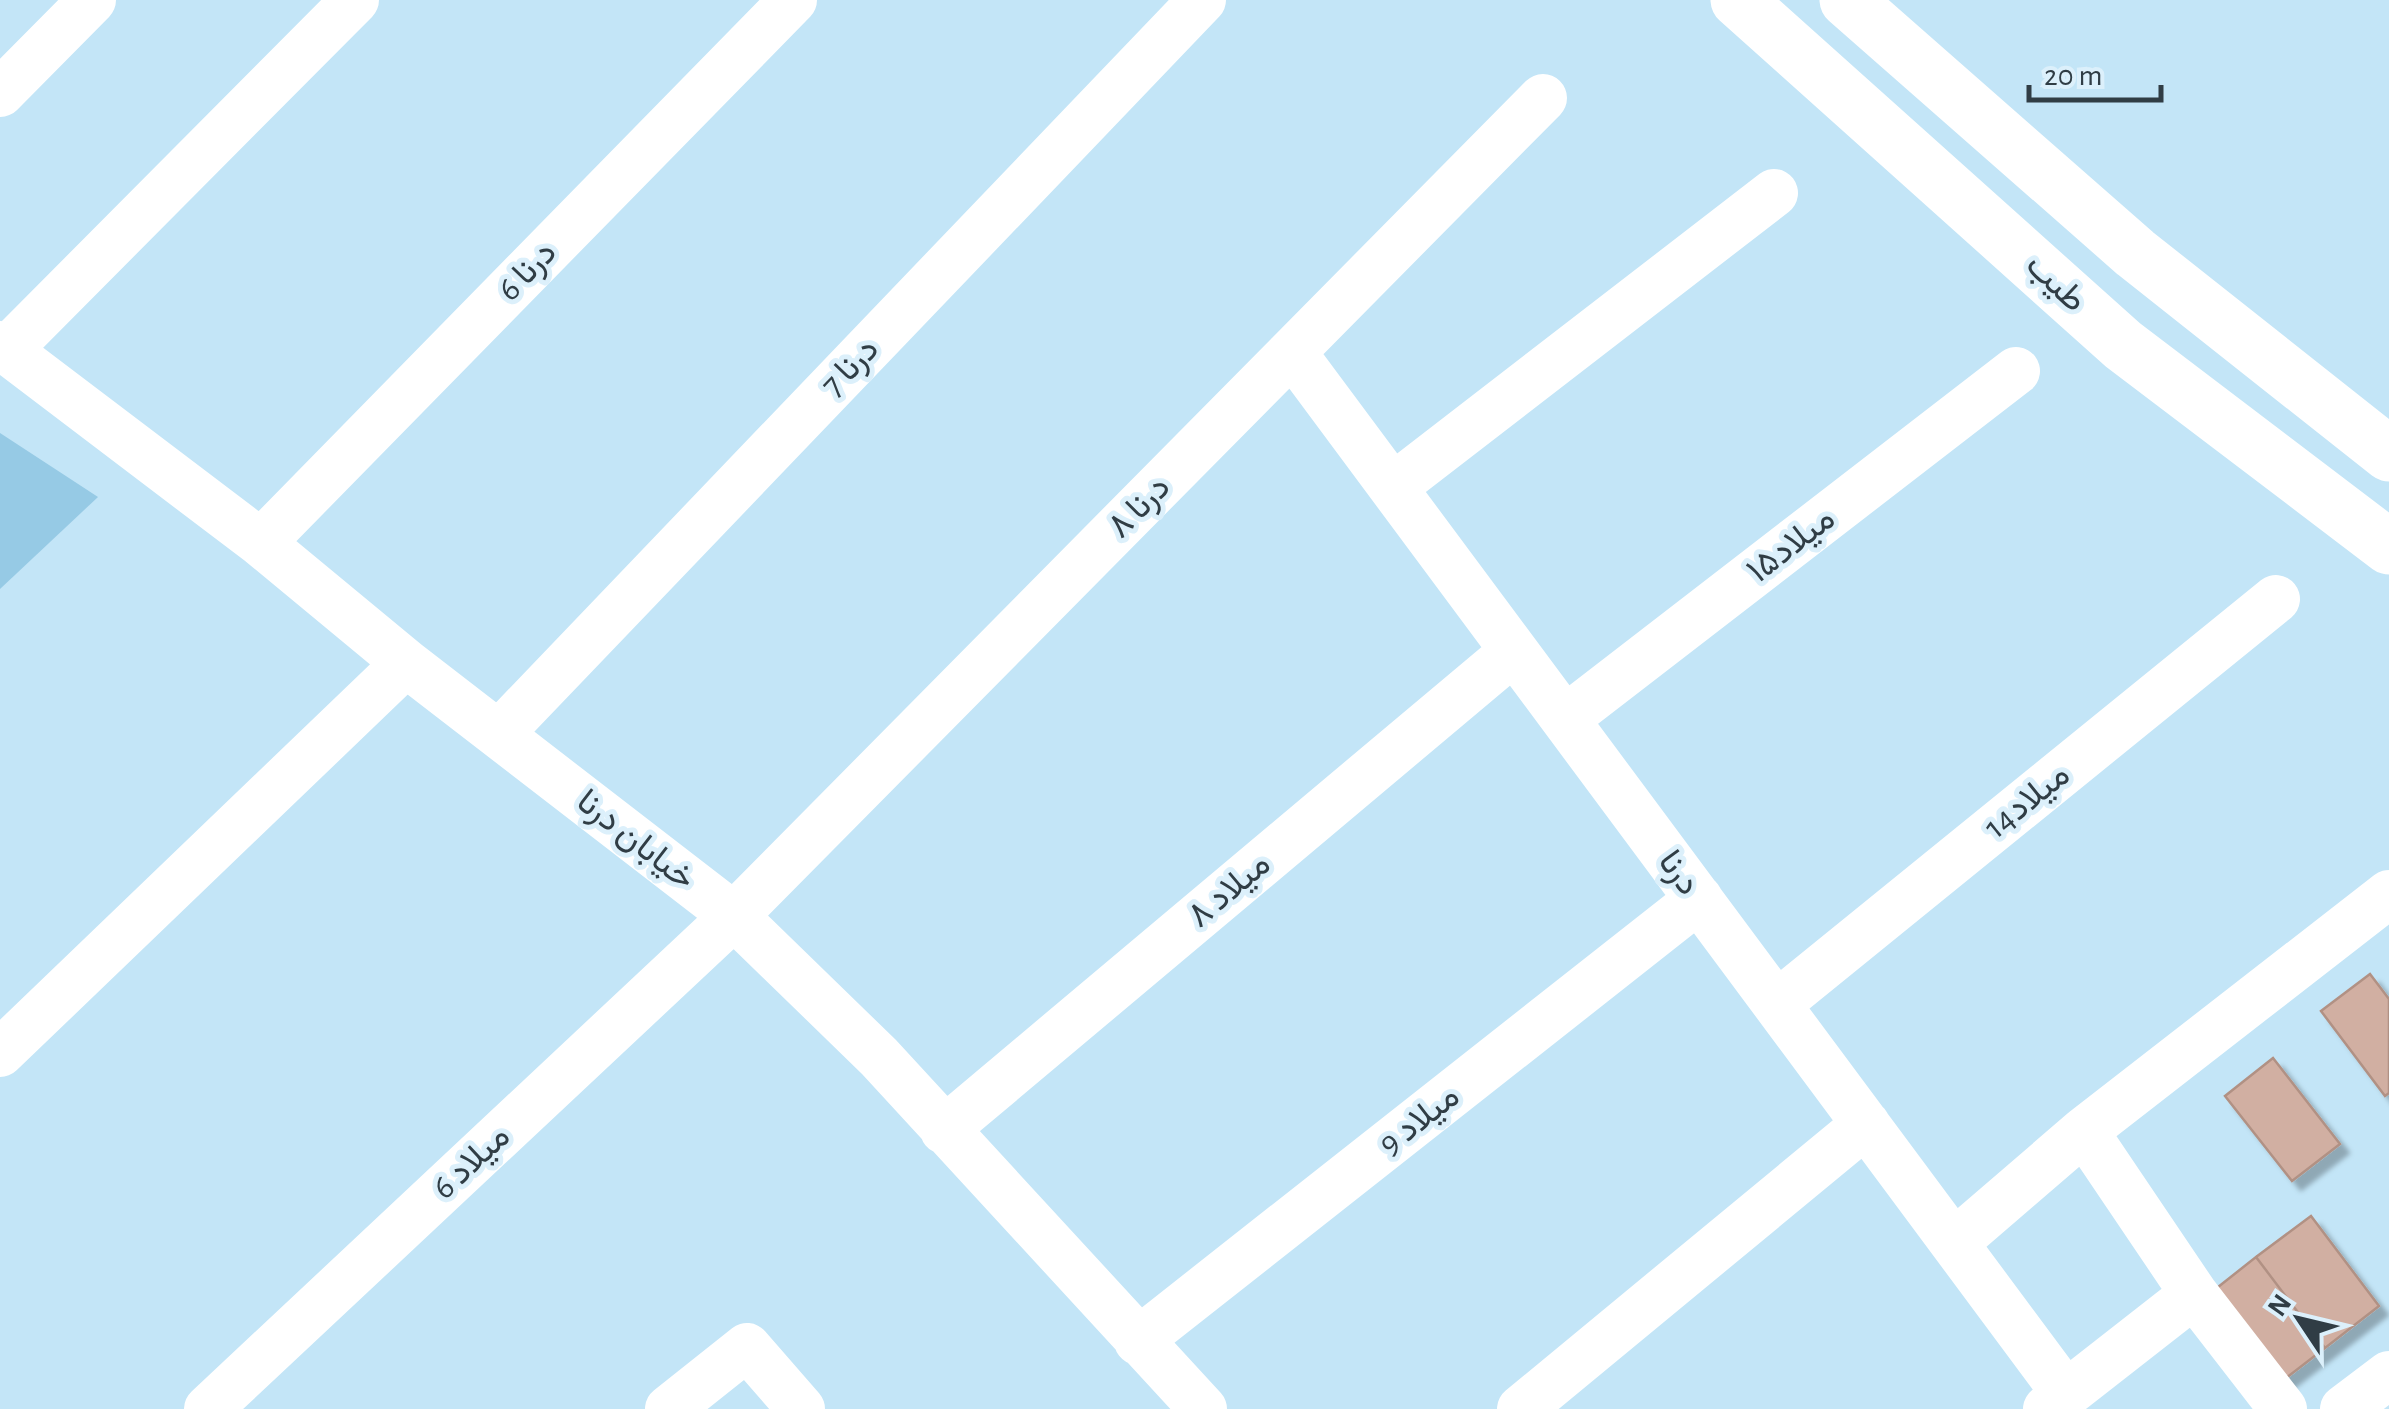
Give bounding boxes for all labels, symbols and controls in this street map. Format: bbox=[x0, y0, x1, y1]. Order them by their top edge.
scale bar bbox=[2029, 40, 2162, 102]
text: 20 m bbox=[2044, 61, 2102, 91]
street label: درنا 6 bbox=[491, 234, 565, 310]
street label: طیب bbox=[2019, 247, 2093, 320]
street label: درنا 7 bbox=[815, 331, 888, 405]
street label: درنا ۸ bbox=[1101, 469, 1179, 547]
street label: میلاد۱۵ bbox=[1741, 500, 1842, 590]
street label: میلاد14 bbox=[1978, 757, 2077, 846]
street label: خیابان درنا bbox=[568, 783, 702, 899]
street label: درنا bbox=[1649, 844, 1707, 903]
street label: میلاد ۸ bbox=[1181, 846, 1278, 935]
street label: میلاد 9 bbox=[1372, 1078, 1466, 1163]
street label: میلاد 6 bbox=[426, 1118, 517, 1207]
north arrow bbox=[2249, 1269, 2349, 1369]
text: N bbox=[2263, 1290, 2297, 1322]

